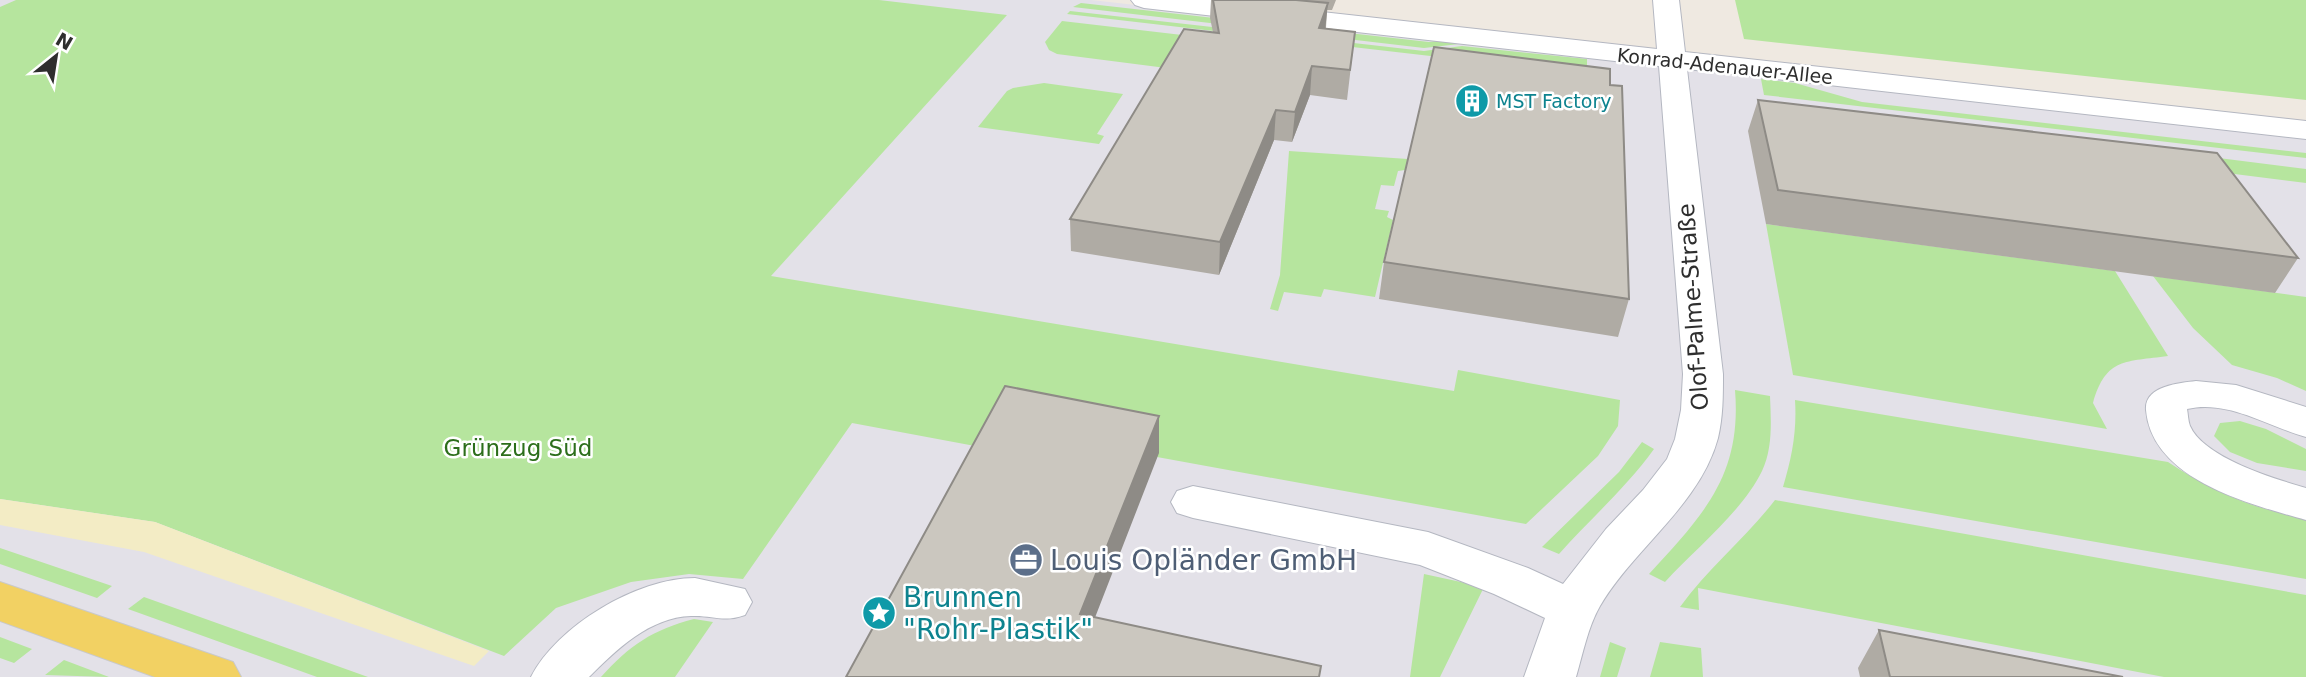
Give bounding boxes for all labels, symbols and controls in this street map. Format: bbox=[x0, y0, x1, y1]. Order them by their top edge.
north arrow bbox=[21, 21, 91, 91]
text: N bbox=[52, 28, 77, 55]
street label: Konrad-Adenauer-Allee bbox=[1616, 44, 1834, 88]
building icon: MST Factory bbox=[1453, 82, 1491, 120]
place label: MST Factory bbox=[1496, 90, 1612, 112]
street label: Olof-Palme-Straße bbox=[1673, 203, 1713, 411]
park label: Grünzug Süd bbox=[444, 435, 592, 461]
office icon: Louis Opländer GmbH bbox=[1007, 541, 1045, 579]
place label: Louis Opländer GmbH bbox=[1050, 544, 1357, 577]
place label: Brunnen "Rohr-Plastik" bbox=[903, 581, 1093, 646]
place icon: Brunnen "Rohr-Plastik" bbox=[860, 594, 898, 632]

